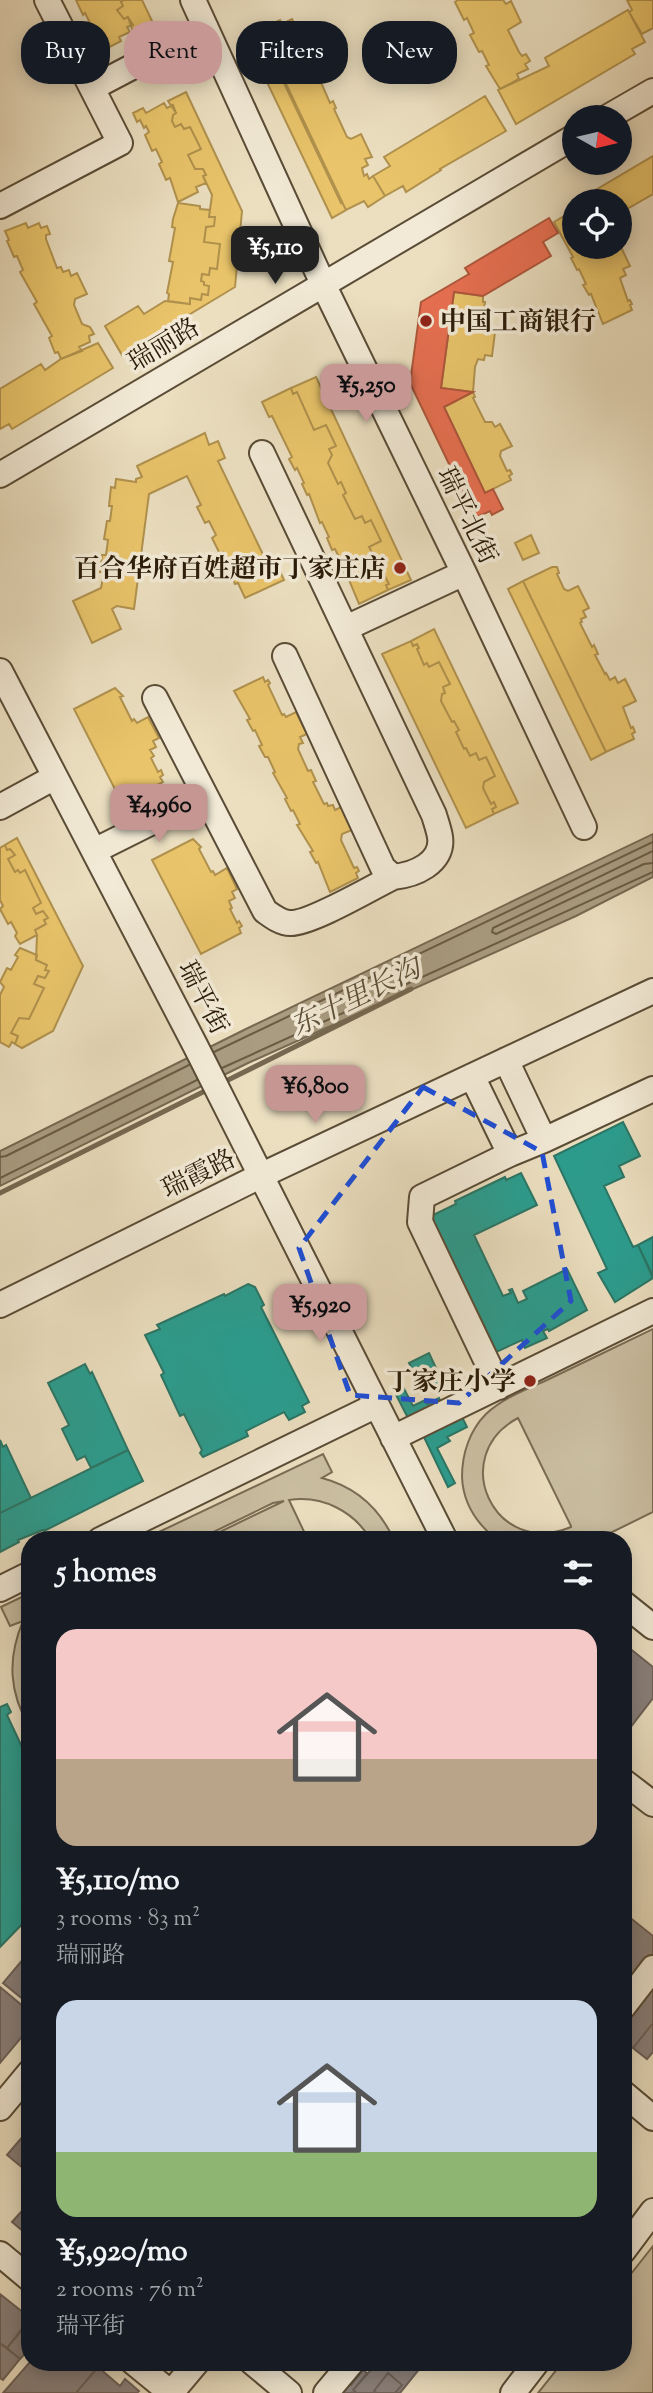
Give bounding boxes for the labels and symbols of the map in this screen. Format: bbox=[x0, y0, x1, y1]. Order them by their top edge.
north arrow bbox=[562, 105, 632, 175]
pin: ¥5,110 bbox=[218, 226, 332, 286]
place label: 中国工商银行 bbox=[440, 305, 596, 342]
street label: 瑞丽路 bbox=[121, 310, 207, 382]
marker: 中国工商银行 bbox=[418, 313, 434, 329]
pin: ¥5,250 bbox=[309, 364, 423, 424]
street label: 瑞平北街 bbox=[426, 461, 505, 571]
place label: 百合华府百姓超市丁家庄店 bbox=[74, 552, 386, 589]
marker: 百合华府百姓超市丁家庄店 bbox=[392, 560, 408, 576]
pin: ¥4,960 bbox=[102, 784, 216, 844]
water label: 东十里长沟 bbox=[285, 948, 432, 1047]
street label: 瑞平街 bbox=[168, 955, 236, 1041]
pin: ¥6,800 bbox=[258, 1066, 372, 1125]
street label: 瑞霞路 bbox=[156, 1142, 242, 1209]
pin: ¥5,920 bbox=[263, 1284, 377, 1344]
place label: 丁家庄小学 bbox=[386, 1365, 516, 1402]
marker: 丁家庄小学 bbox=[522, 1373, 538, 1389]

